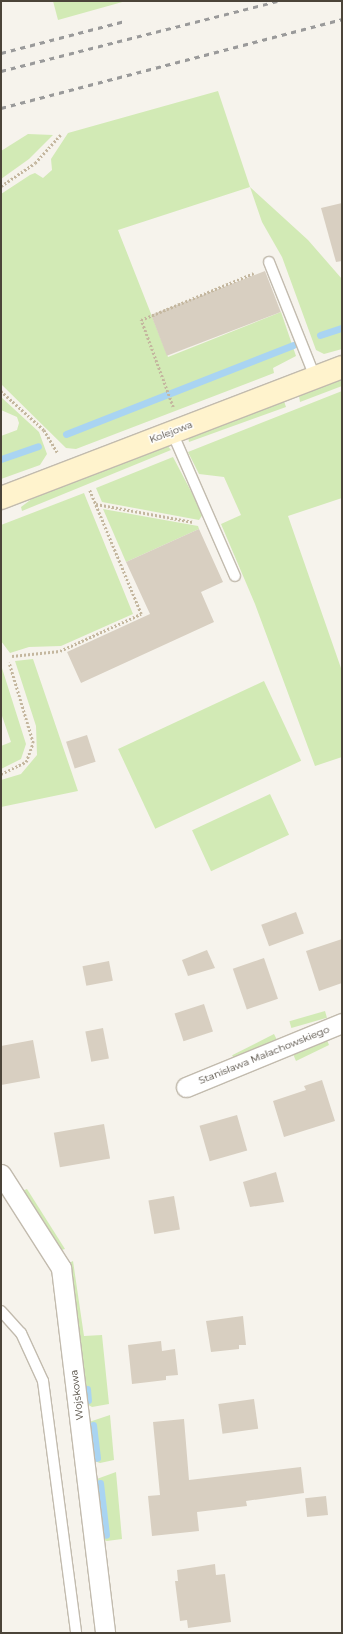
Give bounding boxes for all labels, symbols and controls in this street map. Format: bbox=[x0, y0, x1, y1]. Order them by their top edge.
street label: Kolejowa bbox=[148, 418, 194, 446]
street label: Stanisława Małachowskiego bbox=[197, 1023, 331, 1087]
street label: Wojskowa bbox=[68, 1369, 86, 1421]

